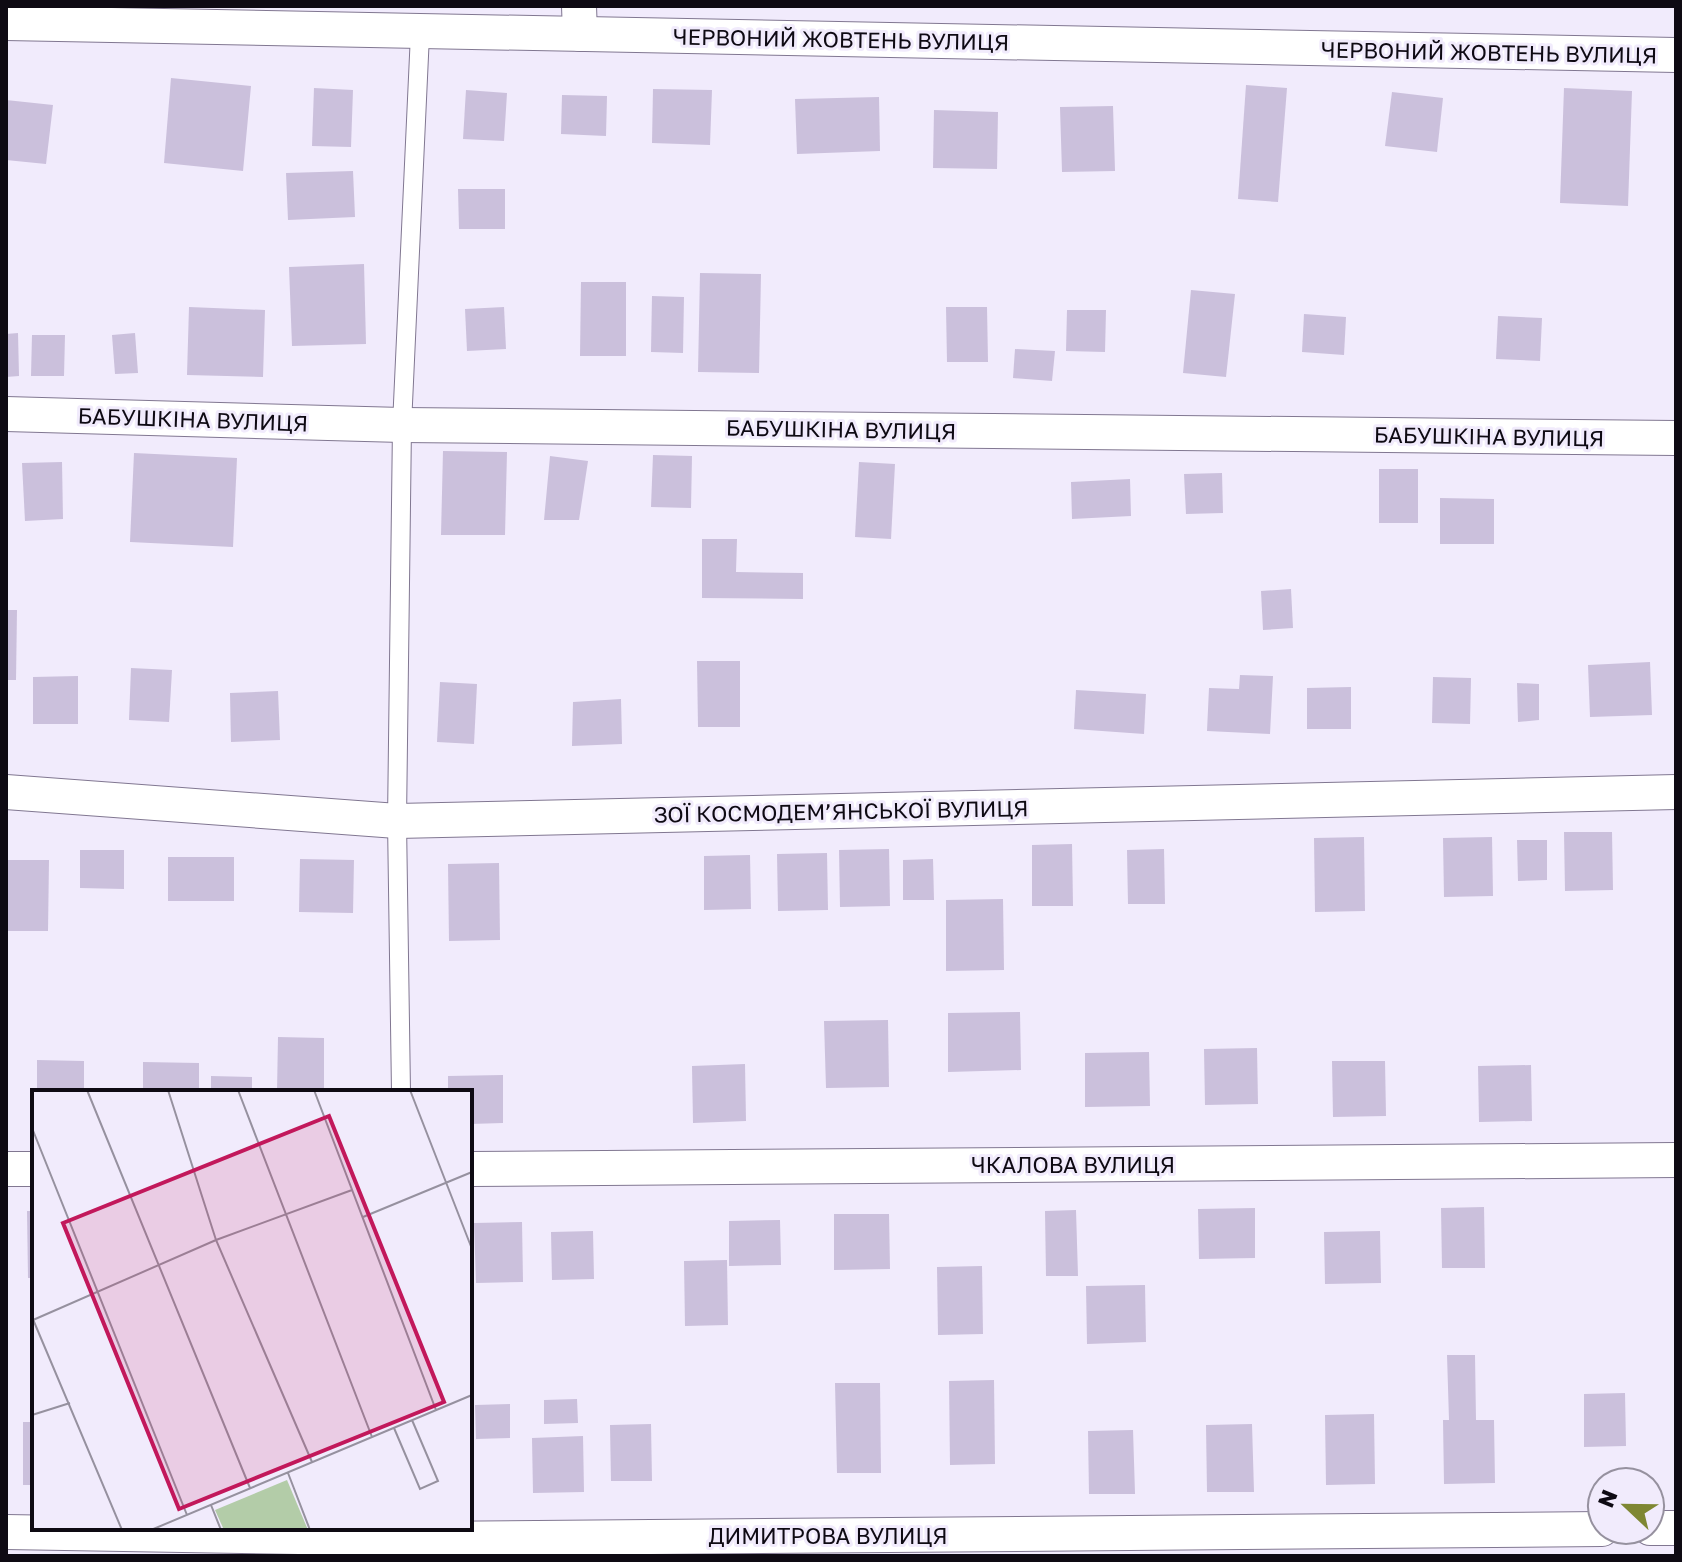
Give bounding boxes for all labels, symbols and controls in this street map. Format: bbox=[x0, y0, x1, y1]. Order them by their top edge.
street label: ЧЕРВОНИЙ ЖОВТЕНЬ ВУЛИЦЯ bbox=[673, 23, 1009, 55]
street label: ЧЕРВОНИЙ ЖОВТЕНЬ ВУЛИЦЯ bbox=[1321, 36, 1657, 68]
street label: БАБУШКІНА ВУЛИЦЯ bbox=[77, 401, 309, 437]
street label: БАБУШКІНА ВУЛИЦЯ bbox=[726, 413, 956, 445]
street label: БАБУШКІНА ВУЛИЦЯ bbox=[1374, 420, 1604, 452]
street label: ЗОЇ КОСМОДЕМ’ЯНСЬКОЇ ВУЛИЦЯ bbox=[653, 794, 1029, 828]
inset map bbox=[32, 1090, 472, 1530]
street label: ЧКАЛОВА ВУЛИЦЯ bbox=[971, 1151, 1175, 1178]
north arrow bbox=[1586, 1466, 1666, 1546]
text: N bbox=[1591, 1486, 1623, 1511]
street label: ДИМИТРОВА ВУЛИЦЯ bbox=[708, 1522, 948, 1549]

